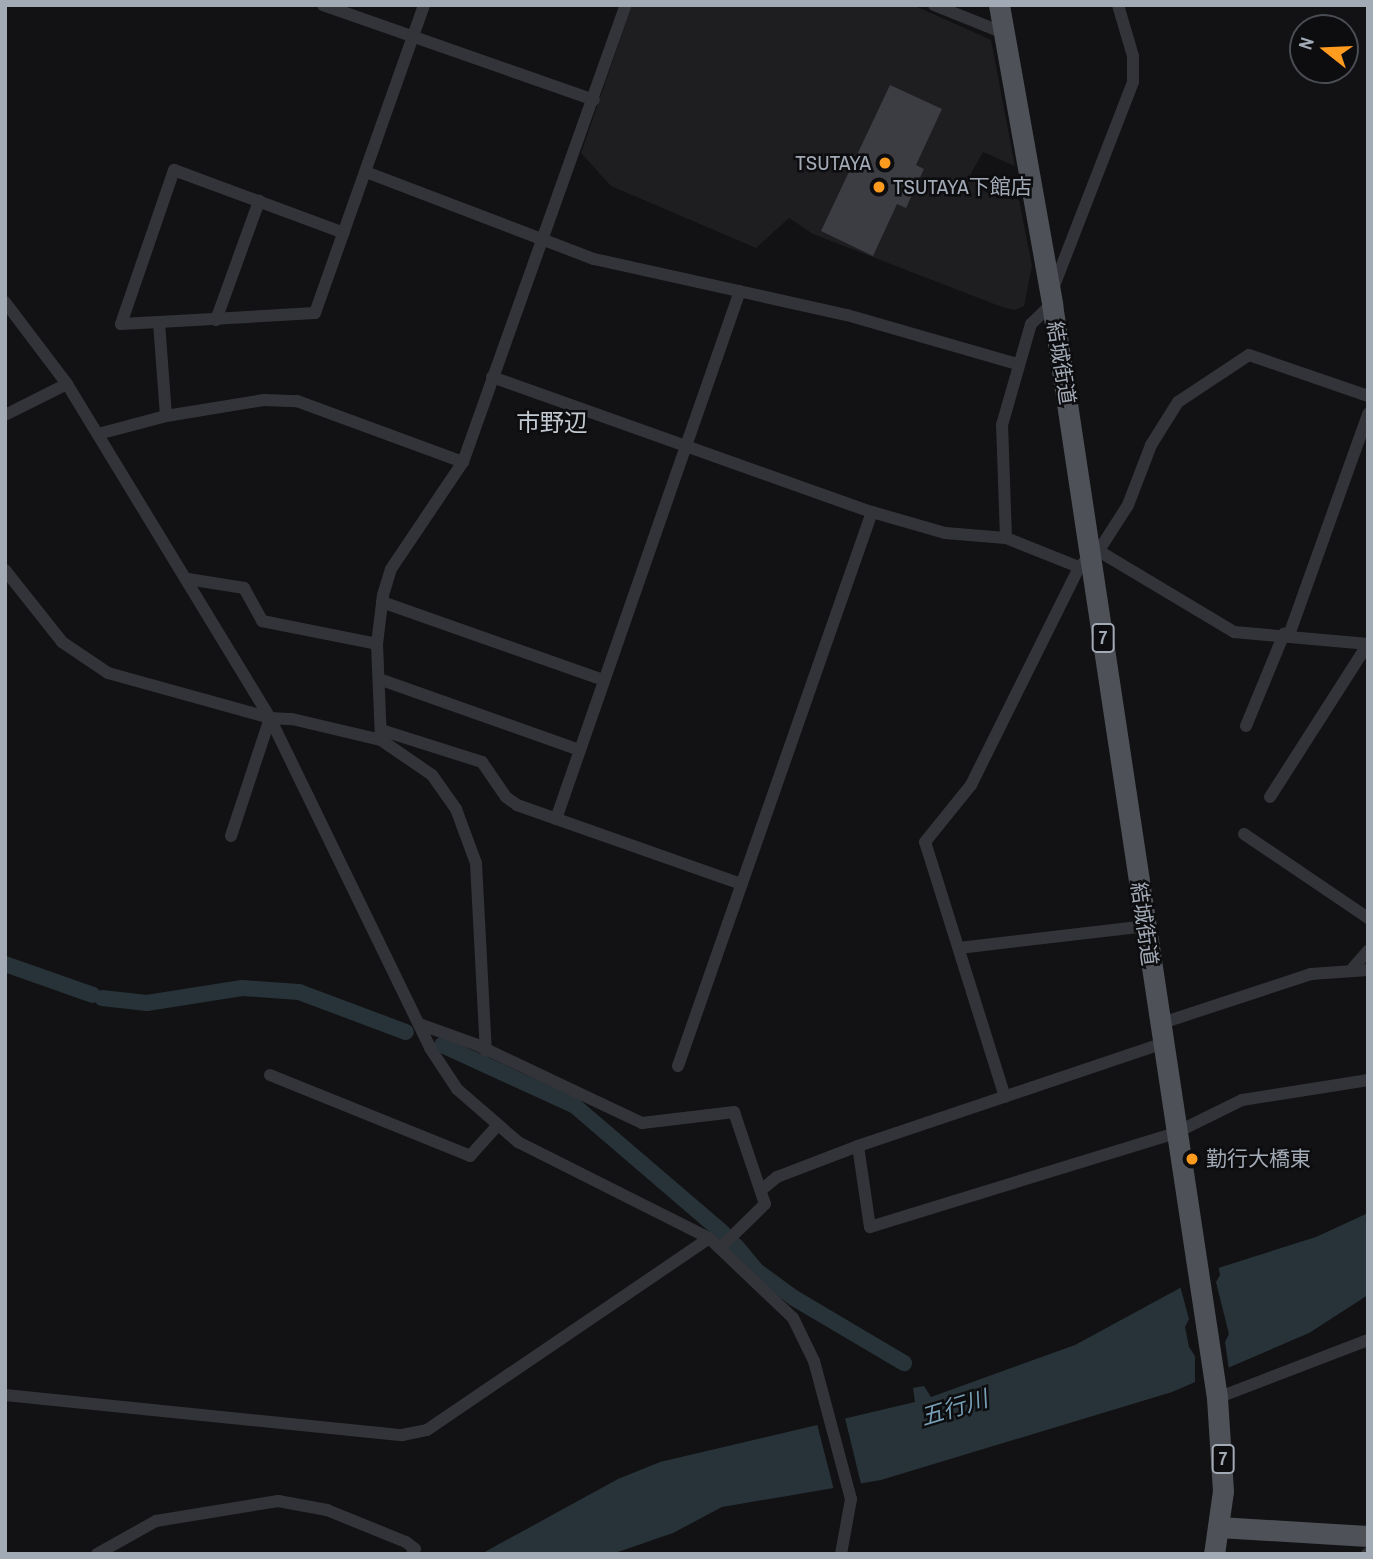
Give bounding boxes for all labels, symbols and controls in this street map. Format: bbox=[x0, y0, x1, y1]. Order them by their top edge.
north arrow bbox=[1289, 14, 1359, 84]
text: N bbox=[1292, 34, 1320, 52]
place label: TSUTAYA bbox=[795, 150, 871, 176]
marker: TSUTAYA bbox=[877, 155, 893, 171]
place label: TSUTAYA下館店 bbox=[893, 174, 1032, 200]
marker: TSUTAYA下館店 bbox=[871, 179, 887, 195]
street label: 結城街道 bbox=[1042, 320, 1080, 406]
district label: 市野辺 bbox=[516, 409, 588, 437]
road number: 7 bbox=[1091, 622, 1115, 653]
street label: 結城街道 bbox=[1126, 881, 1162, 967]
place label: 勤行大橋東 bbox=[1206, 1146, 1311, 1172]
marker: 勤行大橋東 bbox=[1184, 1151, 1200, 1167]
water label: 五行川 bbox=[917, 1385, 991, 1431]
road number: 7 bbox=[1211, 1443, 1235, 1474]

